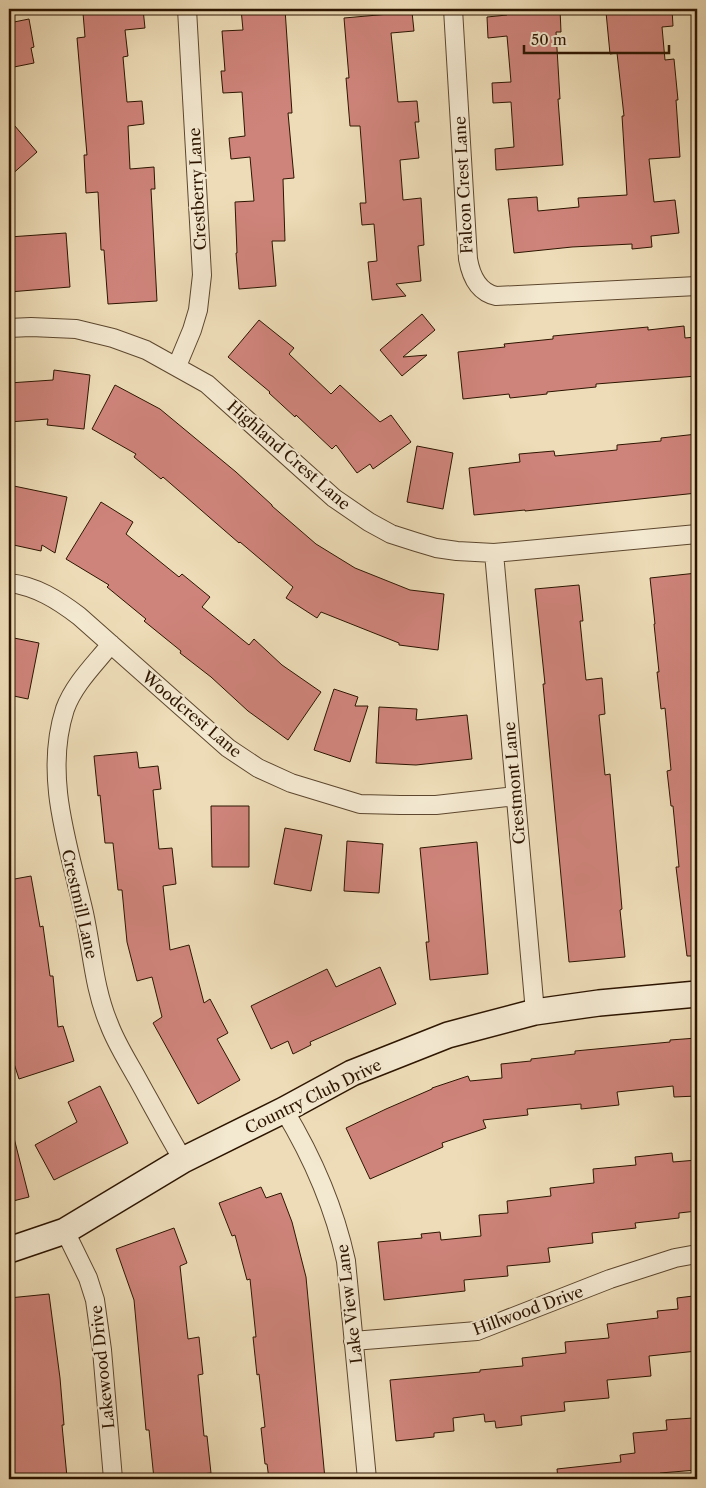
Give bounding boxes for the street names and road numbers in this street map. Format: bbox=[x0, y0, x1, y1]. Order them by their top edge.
street label: Falcon Crest Lane bbox=[449, 116, 477, 254]
street label: Crestberry Lane bbox=[184, 127, 210, 251]
street label: Highland Crest Lane bbox=[223, 396, 355, 514]
street label: Woodcrest Lane bbox=[137, 666, 246, 762]
street label: Crestmont Lane bbox=[499, 721, 529, 845]
street label: Crestmill Lane bbox=[58, 847, 102, 961]
street label: Country Club Drive bbox=[241, 1054, 385, 1138]
street label: Lake View Lane bbox=[332, 1243, 366, 1365]
street label: Hillwood Drive bbox=[470, 1281, 586, 1339]
street label: Lakewood Drive bbox=[86, 1304, 118, 1430]

